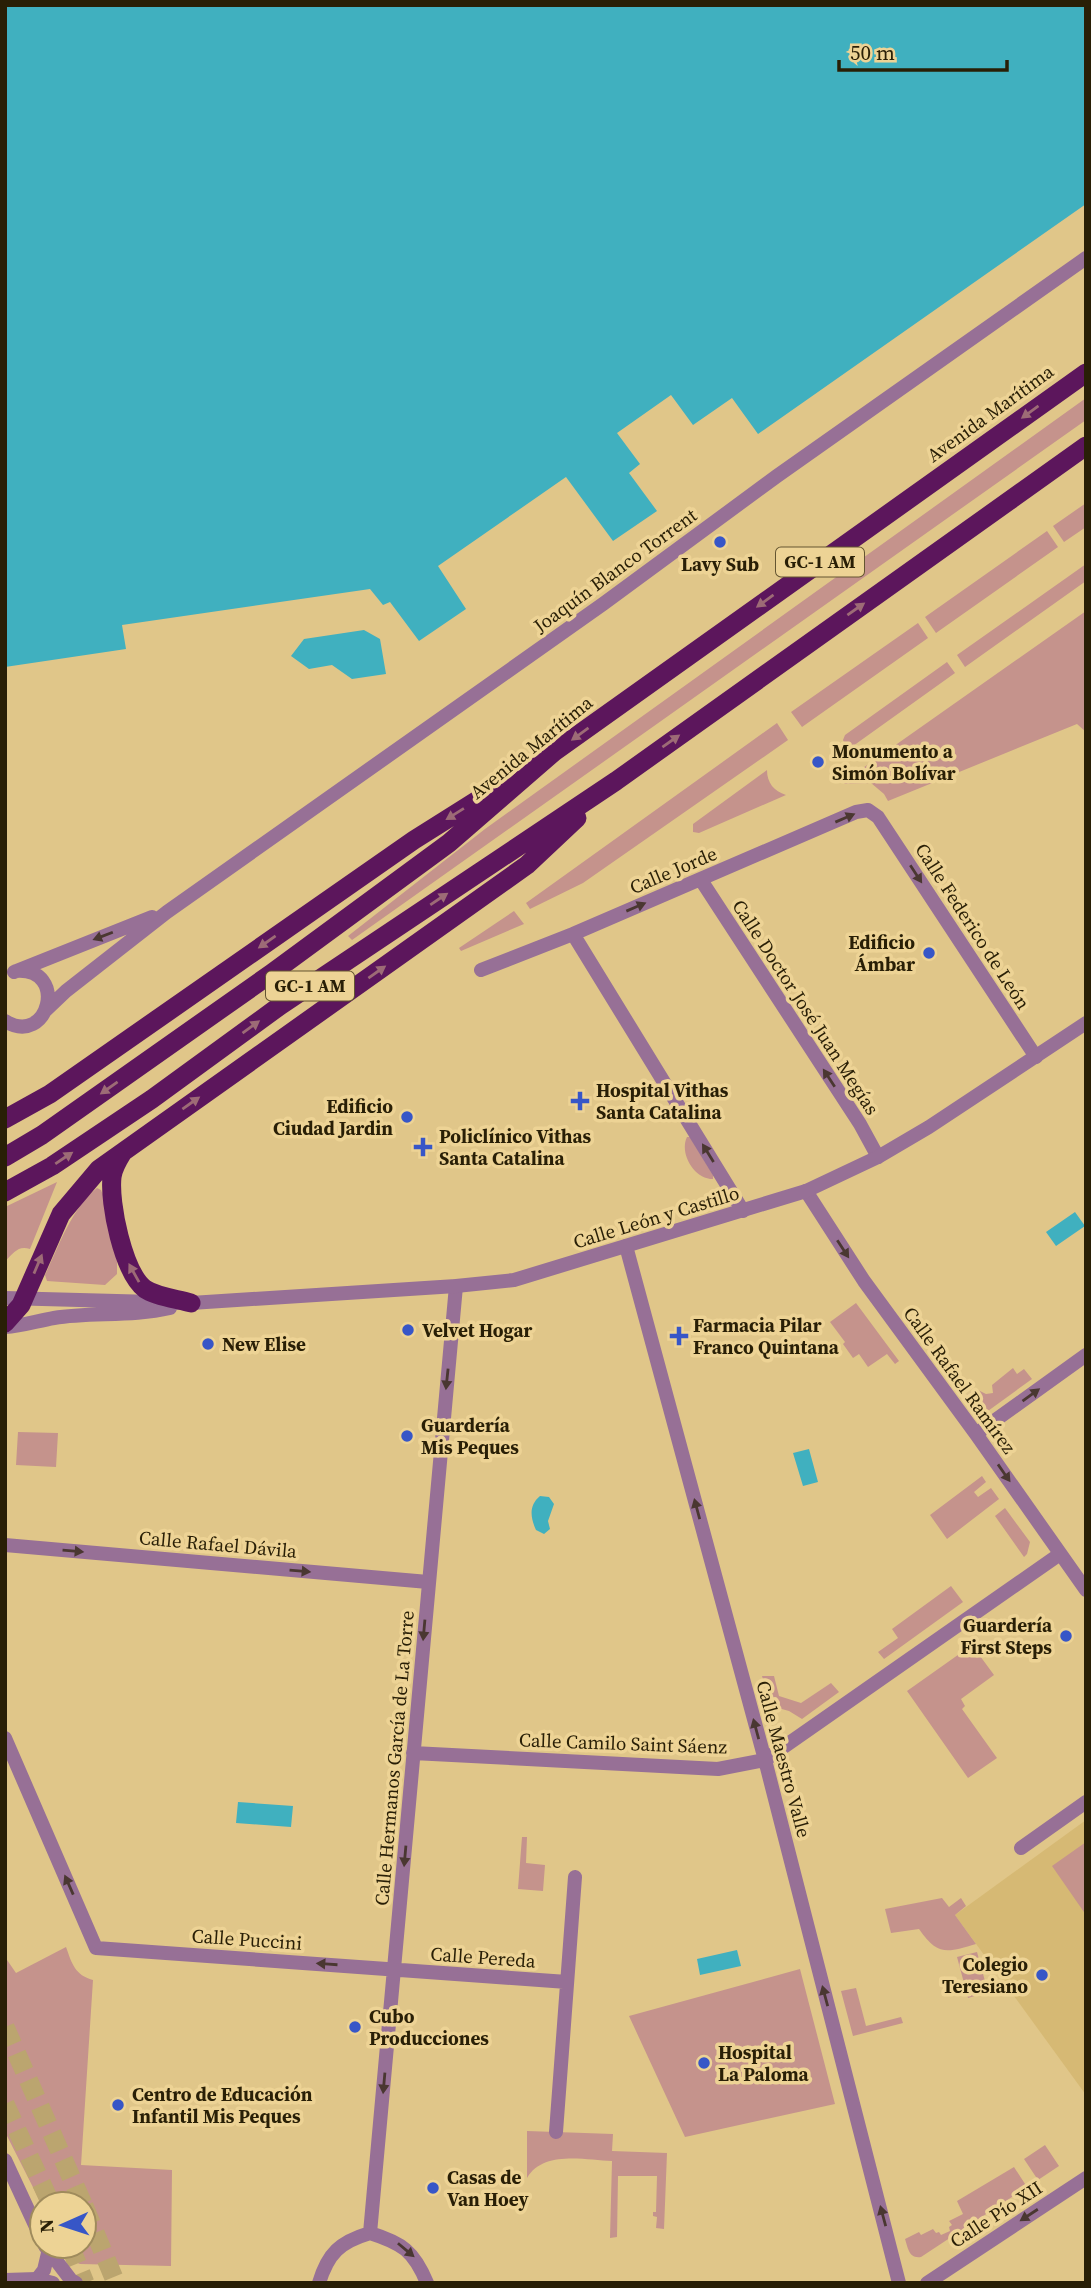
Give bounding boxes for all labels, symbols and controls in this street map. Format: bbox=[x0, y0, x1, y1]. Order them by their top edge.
scale bar bbox=[839, 28, 1007, 72]
text: 50 m bbox=[850, 38, 895, 67]
street label: Avenida Marítima bbox=[921, 358, 1059, 468]
one-way arrow bbox=[1021, 405, 1039, 419]
street label: Joaquín Blanco Torrent bbox=[527, 501, 703, 639]
marker: Lavy Sub bbox=[712, 534, 728, 550]
road number: GC-1 AM bbox=[776, 548, 864, 576]
place label: Lavy Sub bbox=[681, 551, 759, 577]
one-way arrow bbox=[756, 594, 774, 608]
one-way arrow bbox=[847, 602, 865, 616]
street label: Avenida Marítima bbox=[464, 689, 598, 805]
one-way arrow bbox=[571, 726, 589, 740]
one-way arrow bbox=[662, 734, 680, 748]
place label: Monumento a Simón Bolívar bbox=[832, 738, 956, 786]
marker: Monumento a Simón Bolívar bbox=[810, 754, 826, 770]
one-way arrow bbox=[445, 808, 465, 821]
one-way arrow bbox=[834, 812, 855, 823]
street label: Calle Federico de León bbox=[909, 838, 1037, 1014]
street label: Calle Jorde bbox=[625, 840, 721, 900]
one-way arrow bbox=[909, 864, 922, 883]
one-way arrow bbox=[429, 893, 449, 906]
street label: Calle Doctor José Juan Megías bbox=[727, 894, 885, 1120]
one-way arrow bbox=[625, 901, 646, 912]
place label: Edificio Ámbar bbox=[848, 929, 915, 977]
one-way arrow bbox=[93, 931, 114, 942]
one-way arrow bbox=[258, 935, 276, 949]
marker: Edificio Ámbar bbox=[921, 945, 937, 961]
one-way arrow bbox=[368, 965, 386, 979]
road number: GC-1 AM bbox=[266, 972, 354, 1001]
one-way arrow bbox=[242, 1021, 260, 1035]
one-way arrow bbox=[823, 1068, 836, 1087]
place label: Hospital Vithas Santa Catalina bbox=[596, 1077, 729, 1125]
one-way arrow bbox=[100, 1081, 119, 1094]
marker: Hospital Vithas Santa Catalina bbox=[570, 1091, 590, 1111]
place label: Edificio Ciudad Jardin bbox=[273, 1093, 393, 1141]
one-way arrow bbox=[182, 1096, 200, 1110]
marker: Edificio Ciudad Jardin bbox=[399, 1109, 415, 1125]
place label: Policlínico Vithas Santa Catalina bbox=[439, 1123, 592, 1171]
marker: Policlínico Vithas Santa Catalina bbox=[413, 1137, 433, 1157]
one-way arrow bbox=[702, 1143, 715, 1162]
one-way arrow bbox=[54, 1151, 74, 1164]
street label: Calle León y Castillo bbox=[570, 1179, 742, 1255]
one-way arrow bbox=[836, 1239, 849, 1258]
one-way arrow bbox=[33, 1254, 44, 1275]
one-way arrow bbox=[128, 1263, 140, 1282]
street label: Calle Rafael Ramírez bbox=[898, 1301, 1022, 1459]
place label: Farmacia Pilar Franco Quintana bbox=[693, 1312, 840, 1360]
place label: Velvet Hogar bbox=[422, 1317, 533, 1343]
marker: Velvet Hogar bbox=[400, 1322, 416, 1338]
marker: Farmacia Pilar Franco Quintana bbox=[671, 1328, 687, 1344]
place label: New Elise bbox=[222, 1331, 306, 1357]
marker: New Elise bbox=[200, 1336, 216, 1352]
one-way arrow bbox=[442, 1368, 453, 1390]
one-way arrow bbox=[1022, 1388, 1040, 1402]
place label: Guardería Mis Peques bbox=[421, 1412, 519, 1460]
marker: Guardería Mis Peques bbox=[399, 1428, 415, 1444]
one-way arrow bbox=[997, 1464, 1010, 1483]
one-way arrow bbox=[692, 1498, 702, 1519]
street label: Calle Rafael Dávila bbox=[138, 1524, 298, 1564]
one-way arrow bbox=[62, 1546, 84, 1557]
one-way arrow bbox=[289, 1566, 311, 1577]
street label: Calle Hermanos García de La Torre bbox=[368, 1609, 420, 1907]
place label: Guardería First Steps bbox=[960, 1612, 1053, 1660]
one-way arrow bbox=[418, 1619, 429, 1641]
marker: Guardería First Steps bbox=[1058, 1628, 1074, 1644]
street label: Calle Maestro Valle bbox=[751, 1678, 817, 1840]
one-way arrow bbox=[751, 1718, 761, 1739]
street label: Calle Camilo Saint Sáenz bbox=[518, 1726, 728, 1760]
one-way arrow bbox=[399, 1846, 410, 1868]
one-way arrow bbox=[63, 1875, 75, 1895]
street label: Calle Puccini bbox=[191, 1922, 303, 1956]
street label: Calle Pereda bbox=[430, 1940, 537, 1974]
place label: Colegio Teresiano bbox=[942, 1951, 1028, 1999]
one-way arrow bbox=[316, 1959, 338, 1970]
marker: Colegio Teresiano bbox=[1034, 1967, 1050, 1983]
one-way arrow bbox=[820, 1986, 830, 2007]
place label: Cubo Producciones bbox=[369, 2003, 489, 2051]
marker: Cubo Producciones bbox=[347, 2019, 363, 2035]
place label: Hospital La Paloma bbox=[718, 2039, 810, 2087]
marker: Hospital La Paloma bbox=[696, 2055, 712, 2071]
one-way arrow bbox=[378, 2072, 389, 2094]
place label: Centro de Educación Infantil Mis Peques bbox=[132, 2081, 313, 2129]
marker: Centro de Educación Infantil Mis Peques bbox=[110, 2097, 126, 2113]
place label: Casas de Van Hoey bbox=[447, 2164, 530, 2212]
street label: Calle Pío XII bbox=[945, 2174, 1047, 2254]
marker: Casas de Van Hoey bbox=[425, 2180, 441, 2196]
north arrow bbox=[28, 2190, 98, 2260]
one-way arrow bbox=[878, 2206, 888, 2227]
one-way arrow bbox=[1019, 2209, 1039, 2222]
text: N bbox=[33, 2218, 59, 2233]
one-way arrow bbox=[397, 2242, 414, 2257]

